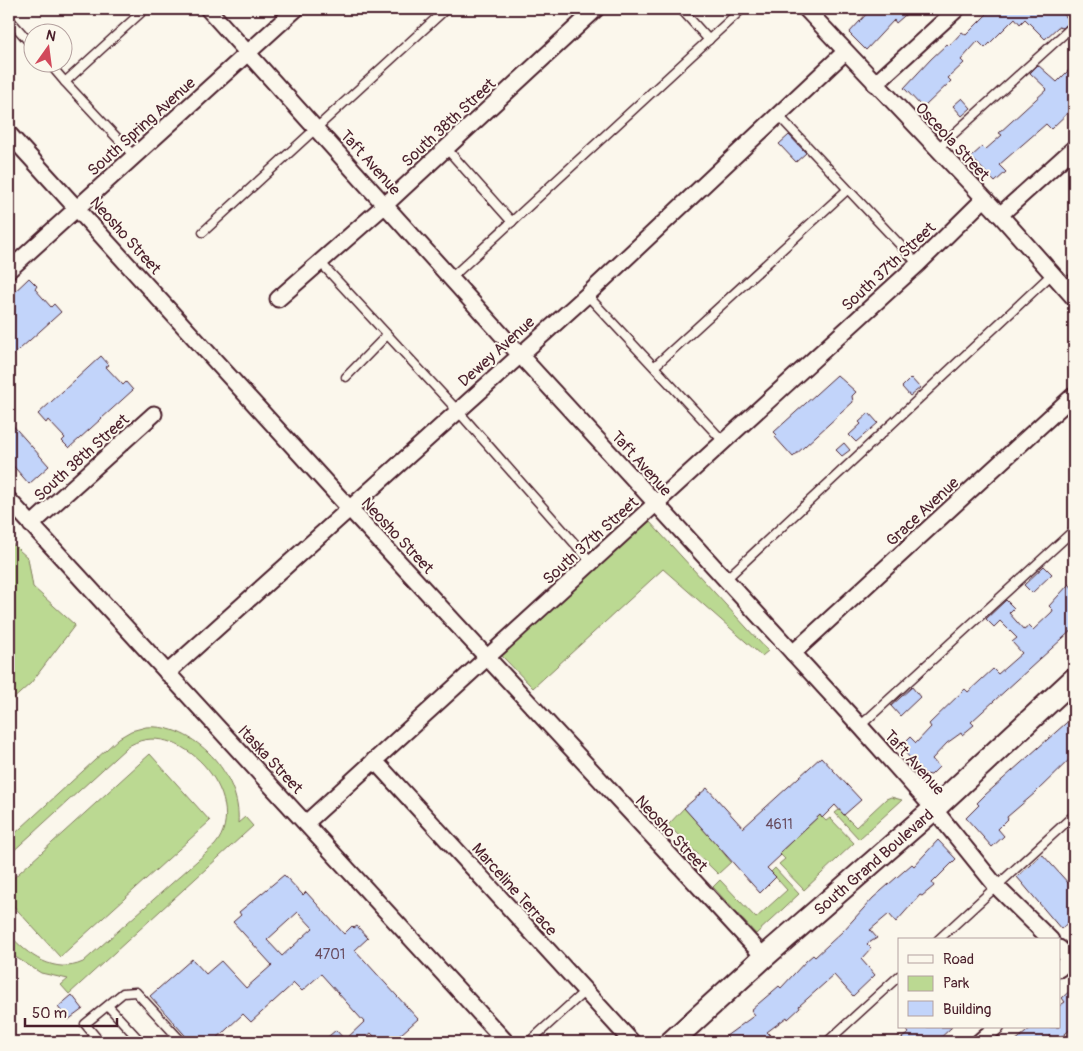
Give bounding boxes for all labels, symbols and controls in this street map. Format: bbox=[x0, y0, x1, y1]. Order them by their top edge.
north arrow bbox=[22, 22, 72, 72]
text: N bbox=[44, 26, 58, 45]
street label: South Spring Avenue bbox=[84, 73, 200, 180]
street label: South 38th Street bbox=[398, 74, 500, 171]
street label: Osceola Street bbox=[911, 98, 994, 185]
street label: Taft Avenue bbox=[336, 126, 405, 200]
street label: Neosho Street bbox=[85, 193, 166, 279]
street label: South 37th Street bbox=[837, 218, 940, 316]
street label: Dewey Avenue bbox=[454, 312, 539, 391]
street label: South 38th Street bbox=[30, 409, 134, 506]
street label: Taft Avenue bbox=[607, 427, 676, 501]
street label: Grace Avenue bbox=[882, 473, 963, 551]
street label: South 37th Street bbox=[539, 492, 643, 589]
street label: Neosho Street bbox=[357, 493, 438, 579]
street label: Itaska Street bbox=[233, 721, 307, 799]
street label: Taft Avenue bbox=[880, 726, 949, 800]
street label: Neosho Street bbox=[631, 791, 712, 877]
street label: South Grand Boulevard bbox=[810, 805, 938, 920]
house number: 4611 bbox=[765, 816, 793, 833]
street label: Marceline Terrace bbox=[467, 839, 561, 940]
legend bbox=[898, 938, 1060, 1028]
house number: 4701 bbox=[315, 946, 345, 963]
text: Road bbox=[943, 950, 974, 969]
text: Park bbox=[943, 974, 970, 993]
scale bar bbox=[25, 996, 118, 1028]
text: Building bbox=[943, 1000, 991, 1019]
text: 50 m bbox=[32, 1004, 67, 1023]

